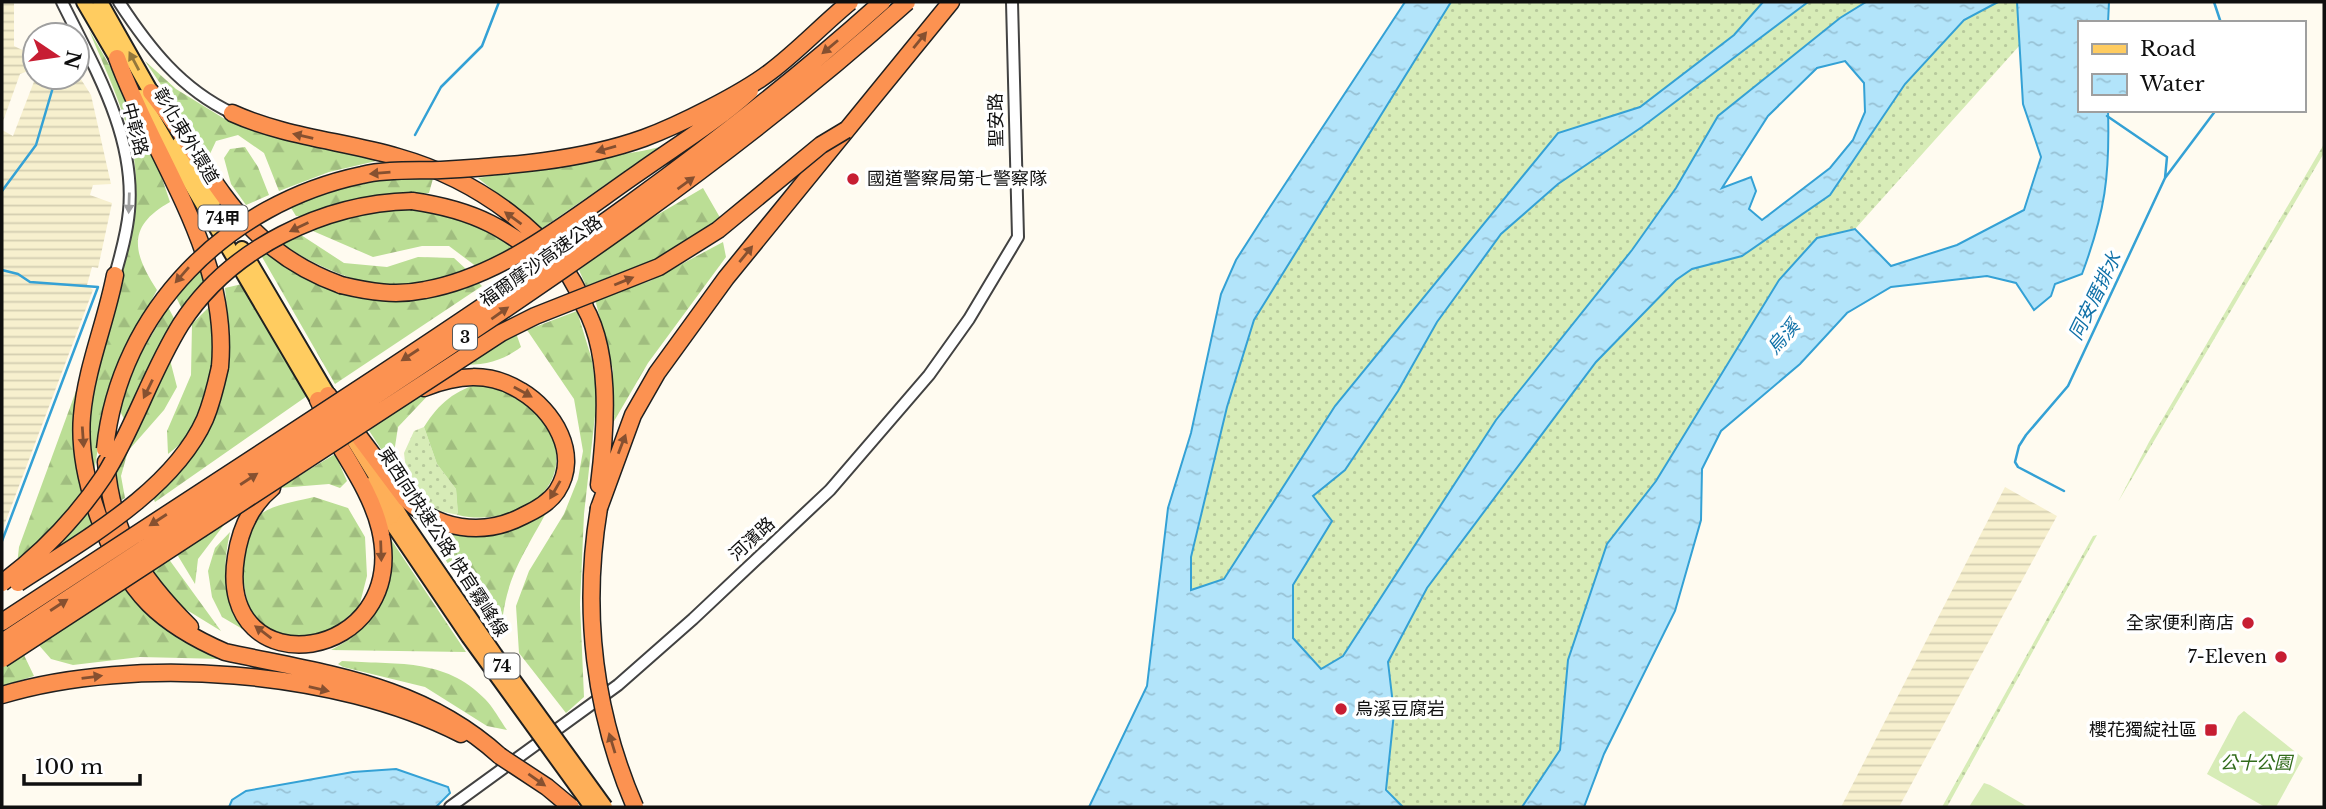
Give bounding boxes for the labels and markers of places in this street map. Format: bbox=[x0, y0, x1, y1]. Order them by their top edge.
place label: 國道警察局第七警察隊 bbox=[867, 168, 1047, 190]
marker: 國道警察局第七警察隊 bbox=[845, 171, 861, 187]
place label: 全家便利商店 bbox=[2126, 612, 2234, 634]
marker: 全家便利商店 bbox=[2240, 615, 2256, 631]
place label: 7-Eleven bbox=[2188, 646, 2267, 668]
marker: 7-Eleven bbox=[2273, 649, 2289, 665]
place label: 烏溪豆腐岩 bbox=[1355, 698, 1445, 720]
marker: 烏溪豆腐岩 bbox=[1333, 701, 1349, 717]
place label: 櫻花獨綻社區 bbox=[2089, 719, 2197, 741]
marker: 櫻花獨綻社區 bbox=[2203, 722, 2219, 738]

